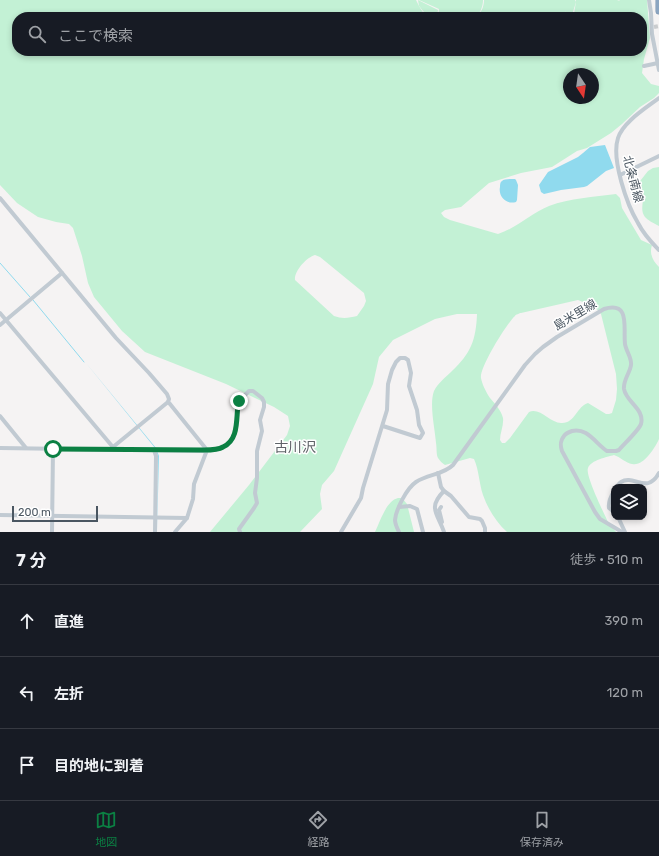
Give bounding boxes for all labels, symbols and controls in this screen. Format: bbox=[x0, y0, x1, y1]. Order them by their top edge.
search box bbox=[12, 12, 647, 56]
icon: search bbox=[26, 23, 48, 45]
text: ここで検索 bbox=[58, 27, 133, 45]
north arrow bbox=[563, 68, 599, 104]
street label: 北条南線 bbox=[620, 154, 646, 204]
street label: 島米里線 bbox=[551, 297, 599, 333]
route end bbox=[230, 392, 248, 410]
district label: 古川沢 bbox=[274, 439, 316, 456]
route start bbox=[44, 440, 62, 458]
map controls bbox=[611, 484, 647, 520]
button: layers bbox=[611, 484, 647, 520]
scale bar bbox=[12, 504, 98, 523]
text: 200 m bbox=[18, 506, 51, 519]
text: 7 分 bbox=[16, 550, 46, 570]
text: 徒歩 · 510 m bbox=[570, 552, 643, 567]
icon: ahead bbox=[16, 610, 38, 632]
text: 直進 bbox=[54, 613, 84, 631]
text: 390 m bbox=[604, 613, 643, 628]
icon: left bbox=[16, 682, 38, 704]
text: 左折 bbox=[54, 685, 84, 703]
text: 120 m bbox=[607, 685, 643, 700]
icon: arrive bbox=[16, 754, 38, 776]
text: 目的地に到着 bbox=[54, 757, 144, 775]
tab: 地図 bbox=[95, 809, 117, 849]
tab: 経路 bbox=[307, 809, 329, 849]
tab: 保存済み bbox=[520, 809, 564, 849]

